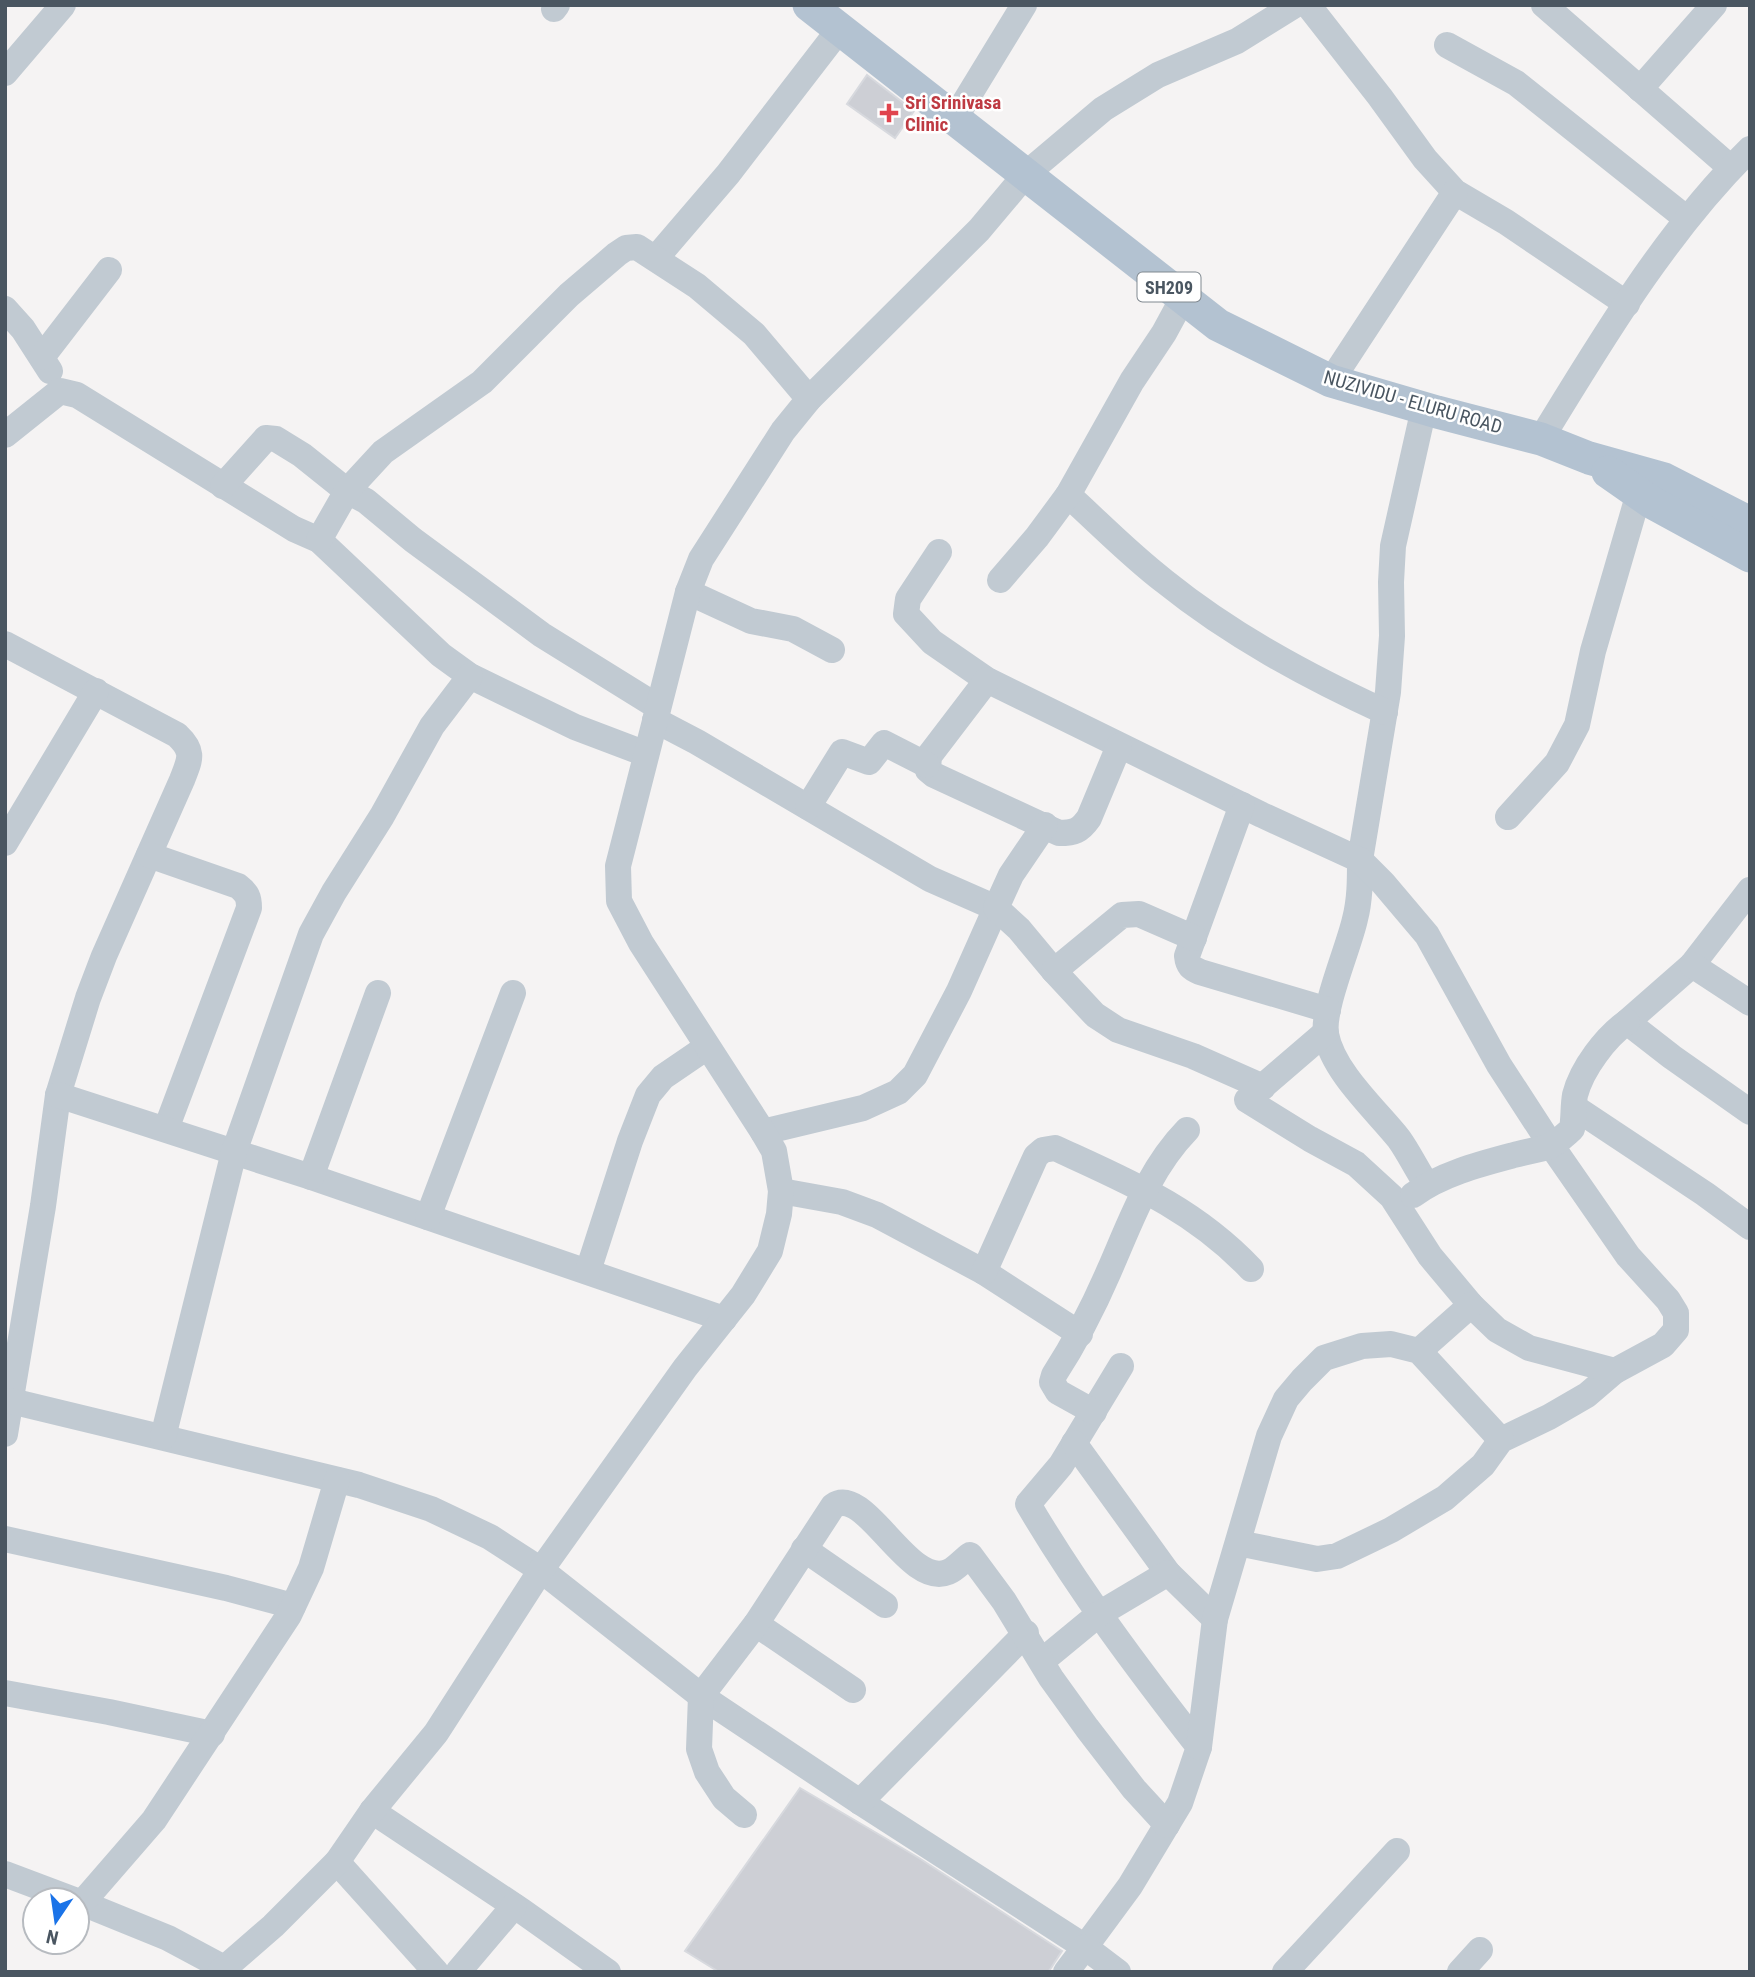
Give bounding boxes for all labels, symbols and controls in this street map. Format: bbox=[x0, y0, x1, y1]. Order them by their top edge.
place label: Sri Srinivasa Clinic bbox=[905, 91, 1001, 136]
marker: Sri Srinivasa Clinic bbox=[879, 103, 899, 123]
road number: SH209 bbox=[1138, 272, 1200, 302]
street label: NUZIVIDU - ELURU ROAD bbox=[1321, 366, 1505, 438]
north arrow bbox=[21, 1886, 91, 1956]
text: N bbox=[44, 1925, 61, 1950]

